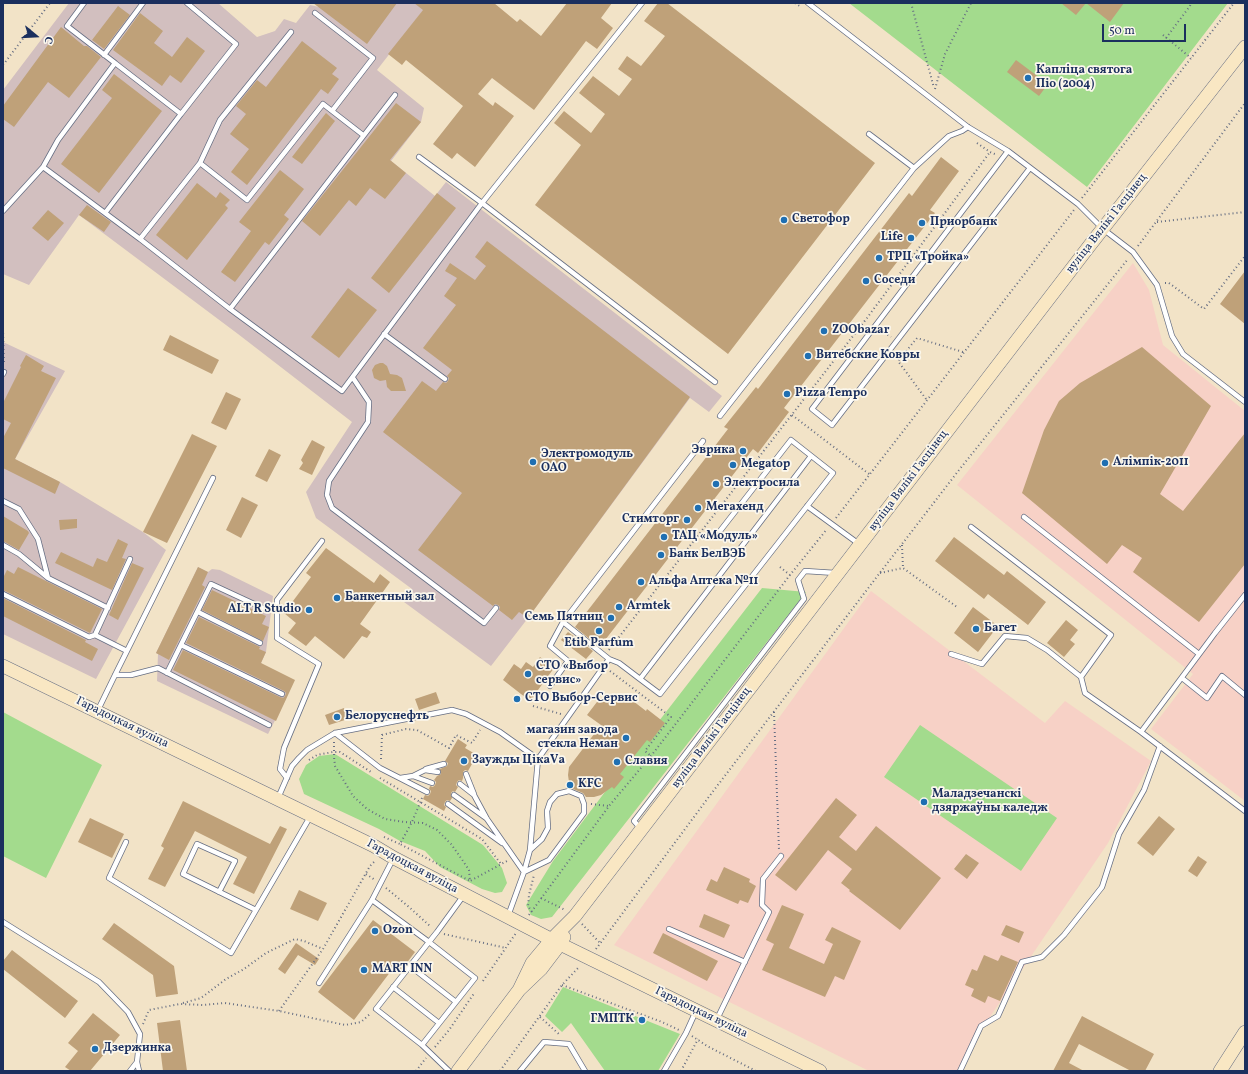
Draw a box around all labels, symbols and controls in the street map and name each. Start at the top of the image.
north arrow [16,16,56,56]
scale bar [1104,16,1188,42]
text: 50 m [1109,23,1135,39]
text: С [40,34,56,46]
place label: Капліца святога Піо (2004) [1036,64,1132,92]
marker: Капліца святога Піо (2004) [1023,73,1033,83]
street label: вуліца Вялікі Гасцінец [1064,171,1150,277]
place label: Светофор [792,213,850,227]
marker: Светофор [779,215,789,225]
place label: Приорбанк [930,216,997,230]
marker: Приорбанк [917,218,927,228]
place label: Life [881,231,903,245]
marker: Life [906,233,916,243]
place label: ТРЦ «Тройка» [887,251,969,265]
marker: ТРЦ «Тройка» [874,253,884,263]
place label: Соседи [874,274,915,288]
marker: Соседи [861,276,871,286]
place label: ZOObazar [832,324,889,338]
marker: ZOObazar [819,326,829,336]
place label: Витебские Ковры [816,349,920,363]
marker: Витебские Ковры [803,351,813,361]
place label: Pizza Tempo [795,387,867,401]
marker: Pizza Tempo [782,389,792,399]
street label: вуліца Вялікі Гасцінец [866,428,952,534]
place label: Эврика [692,444,735,458]
marker: Эврика [738,446,748,456]
place label: Электромодуль ОАО [541,448,633,476]
place label: Алімпік-2011 [1113,456,1189,470]
marker: Электромодуль ОАО [528,457,538,467]
place label: Megatop [741,458,790,472]
marker: Алімпік-2011 [1100,458,1110,468]
marker: Megatop [728,460,738,470]
place label: Электросила [724,477,800,491]
marker: Электросила [711,479,721,489]
place label: Мегахенд [706,501,764,515]
marker: Мегахенд [693,503,703,513]
place label: Стимторг [622,513,679,527]
marker: Стимторг [682,515,692,525]
place label: ТАЦ «Модуль» [672,530,758,544]
marker: ТАЦ «Модуль» [659,532,669,542]
place label: Банк БелВЭБ [669,548,746,562]
marker: Банк БелВЭБ [656,550,666,560]
place label: Альфа Аптека №11 [649,575,758,589]
marker: Альфа Аптека №11 [636,577,646,587]
place label: Банкетный зал [345,591,434,605]
marker: Банкетный зал [332,593,342,603]
place label: Armtek [627,600,671,614]
marker: Armtek [614,602,624,612]
place label: ALT R Studio [228,603,301,617]
marker: ALT R Studio [304,605,314,615]
place label: Семь Пятниц [525,611,603,625]
marker: Семь Пятниц [606,613,616,623]
place label: Багет [984,622,1017,636]
marker: Багет [971,624,981,634]
marker: Etib Parfum [594,626,604,636]
place label: Etib Parfum [564,637,634,651]
place label: СТО «Выбор сервис» [536,660,608,688]
marker: СТО «Выбор сервис» [523,669,533,679]
street label: вуліца Вялікі Гасцінец [669,685,755,791]
place label: СТО Выбор-Сервис [525,692,638,706]
street label: Гарадоцкая вуліца [73,694,171,752]
marker: СТО Выбор-Сервис [512,694,522,704]
place label: Белоруснефть [345,710,429,724]
marker: Белоруснефть [332,712,342,722]
place label: магазин завода стекла Неман [526,724,618,752]
marker: магазин завода стекла Неман [621,733,631,743]
place label: Заужды ЦікаVа [472,754,565,768]
place label: Славия [625,755,668,769]
marker: Заужды ЦікаVа [459,756,469,766]
marker: Славия [612,757,622,767]
place label: KFC [578,778,601,792]
marker: KFC [565,780,575,790]
place label: Маладзечанскі дзяржаўны каледж [932,788,1048,816]
marker: Маладзечанскі дзяржаўны каледж [919,797,929,807]
street label: Гарадоцкая вуліца [364,837,460,897]
place label: Ozon [383,924,413,938]
marker: Ozon [370,926,380,936]
place label: MART INN [372,963,432,977]
marker: MART INN [359,965,369,975]
street label: Гарадоцкая вуліца [652,984,750,1042]
place label: ГМПТК [591,1013,634,1027]
marker: ГМПТК [637,1015,647,1025]
place label: Дзержинка [103,1042,171,1056]
marker: Дзержинка [90,1044,100,1054]

